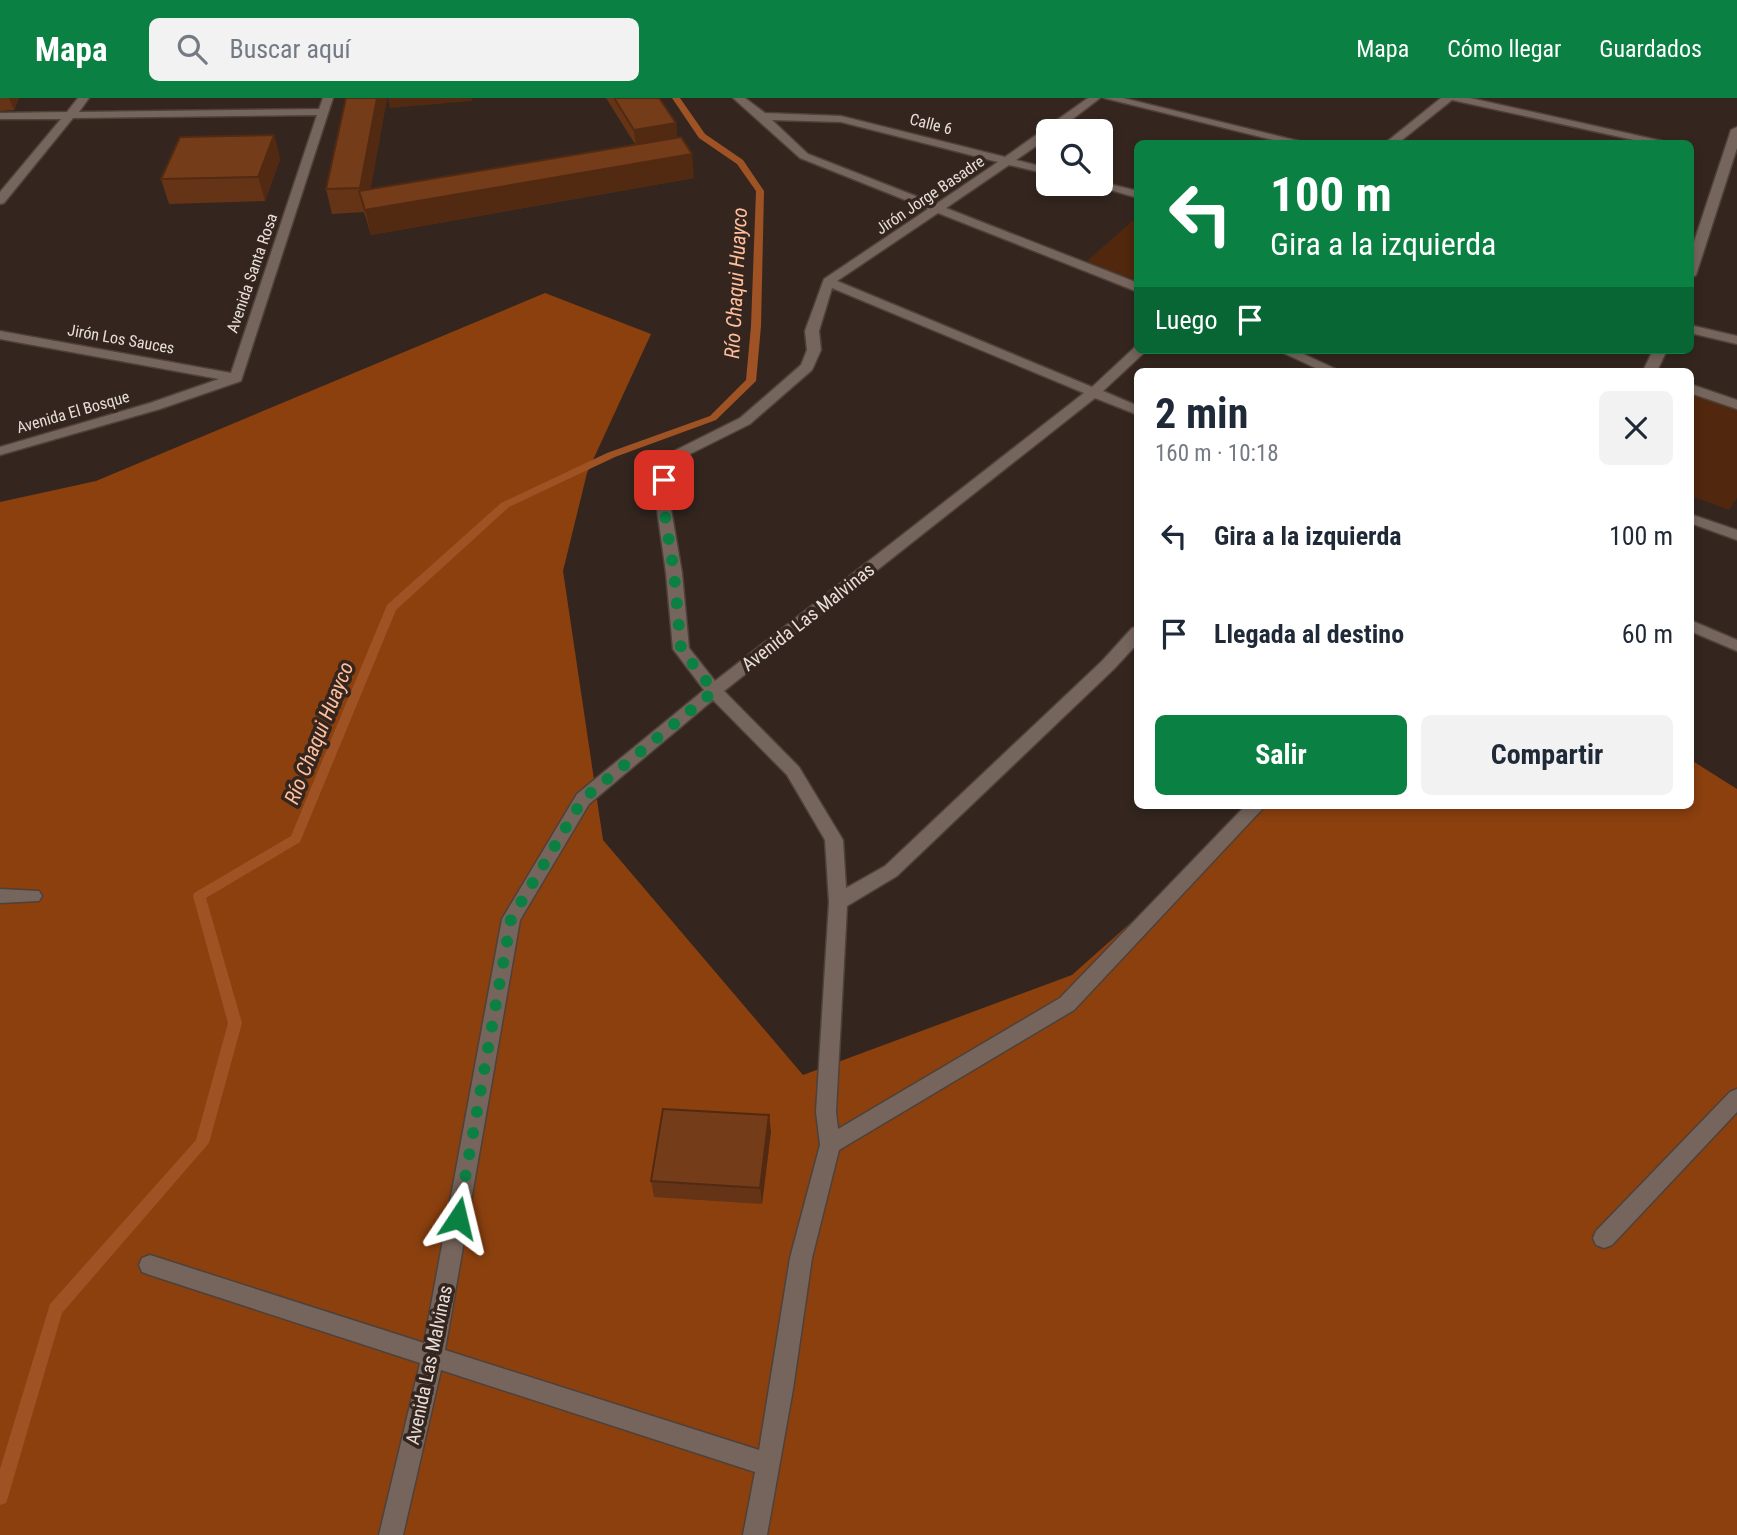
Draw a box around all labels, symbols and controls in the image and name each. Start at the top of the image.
search box [149,18,639,81]
text: Mapa [35,30,107,69]
icon: search [173,30,211,68]
text: Buscar aquí [229,34,351,64]
text: Mapa [1356,35,1409,63]
text: Cómo llegar [1447,35,1561,63]
text: Guardados [1599,35,1702,63]
street label: Calle 6 [908,110,954,138]
map controls [1036,119,1113,196]
button: search [1036,119,1113,196]
street label: Jirón Jorge Basadre [872,152,988,238]
text: 100 m [1270,166,1392,223]
icon: left [1155,168,1246,259]
water label: Río Chaqui Huayco [720,207,752,359]
street label: Avenida Santa Rosa [223,211,281,335]
text: Gira a la izquierda [1270,225,1496,263]
icon: arrive [1231,301,1269,339]
text: Luego [1155,305,1217,335]
street label: Jirón Los Sauces [66,320,176,358]
street label: Avenida El Bosque [14,387,132,437]
text: 2 min [1155,389,1248,438]
button: close [1599,391,1673,465]
text: 160 m · 10:18 [1155,440,1279,467]
pin [634,450,694,510]
icon: arrive [645,461,683,499]
icon: left [1155,517,1193,555]
text: Gira a la izquierda [1214,521,1402,551]
text: 100 m [1609,521,1673,551]
street label: Avenida Las Malvinas [737,558,879,676]
icon: arrive [1155,615,1193,653]
text: Llegada al destino [1214,619,1404,649]
text: 60 m [1622,619,1673,649]
water label: Río Chaqui Huayco [280,658,358,808]
button: Salir [1155,715,1407,795]
button: Compartir [1421,715,1673,795]
position arrow [421,1181,495,1255]
street label: Avenida Las Malvinas [401,1283,457,1447]

